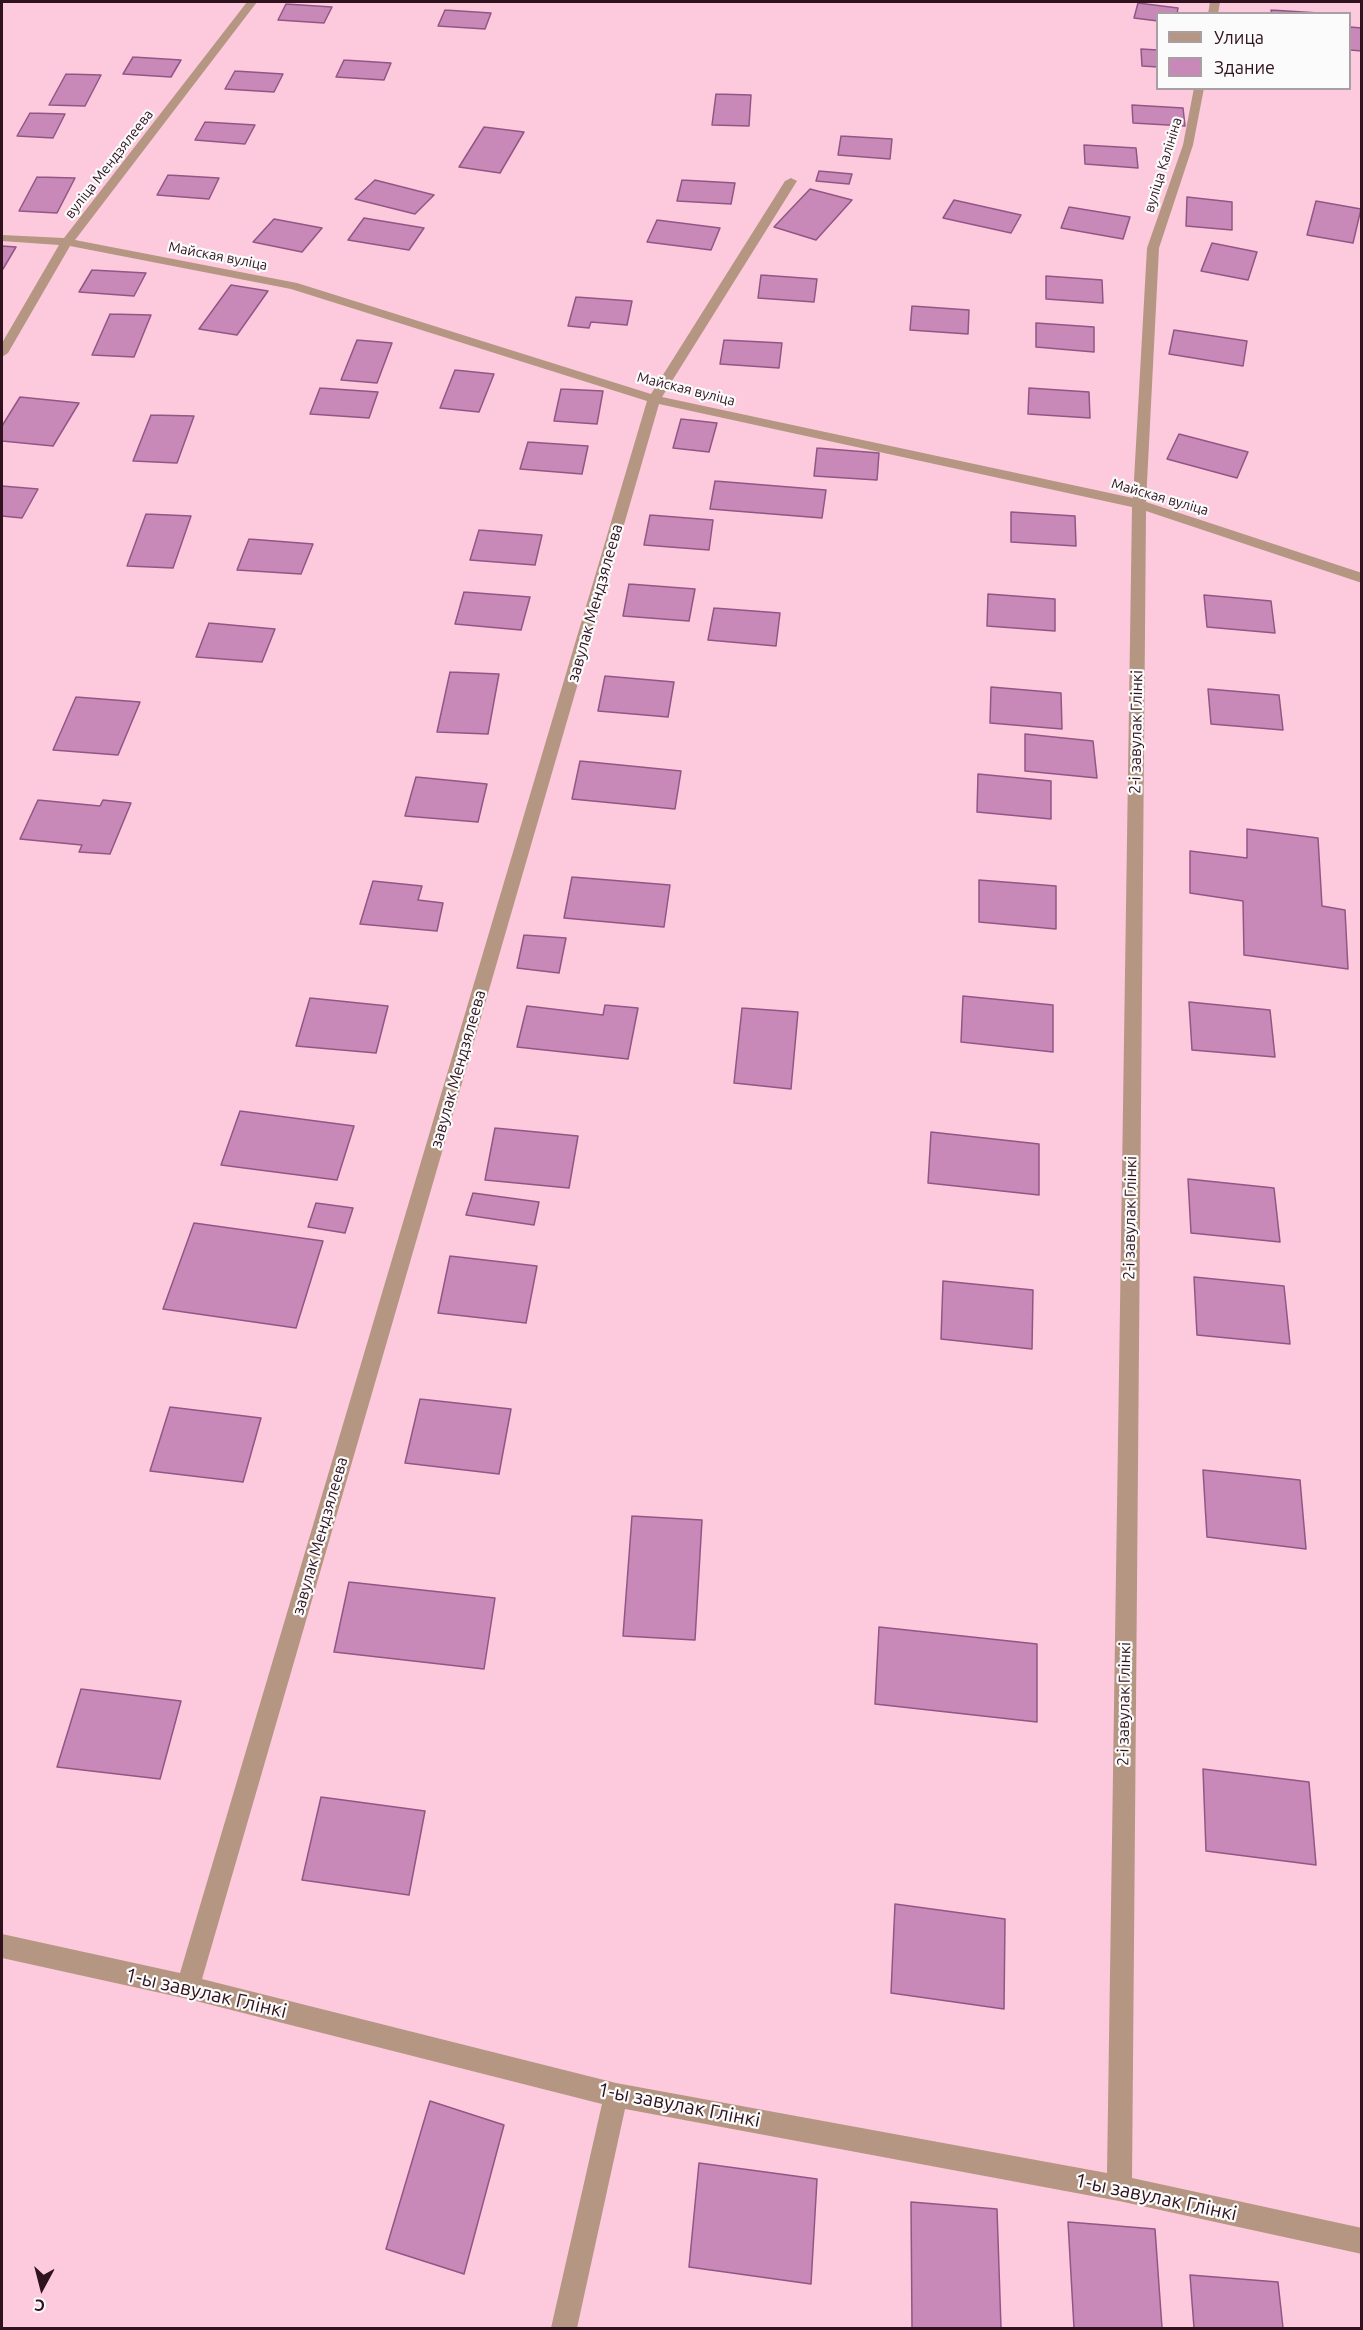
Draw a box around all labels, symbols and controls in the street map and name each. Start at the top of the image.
legend [1156,12,1351,90]
text: Улица [1214,27,1264,47]
text: Здание [1214,57,1275,77]
street label: вуліца Мендзялеева [61,106,157,222]
street label: вуліца Калініна [1141,115,1185,215]
street label: Майская вуліца [167,238,269,274]
street label: Майская вуліца [635,369,737,409]
street label: Майская вуліца [1109,475,1211,519]
street label: завулак Мендзялеева [563,522,627,684]
street label: 2-і завулак Глінкі [1125,670,1147,794]
street label: завулак Мендзялеева [426,988,490,1150]
street label: 2-і завулак Глінкі [1119,1156,1141,1280]
street label: завулак Мендзялеева [288,1455,352,1617]
street label: 2-і завулак Глінкі [1113,1642,1135,1766]
street label: 1-ы завулак Глінкі [123,1963,289,2023]
street label: 1-ы завулак Глінкі [596,2077,762,2133]
street label: 1-ы завулак Глінкі [1073,2168,1239,2226]
north arrow [12,2258,72,2318]
text: С [34,2296,46,2315]

